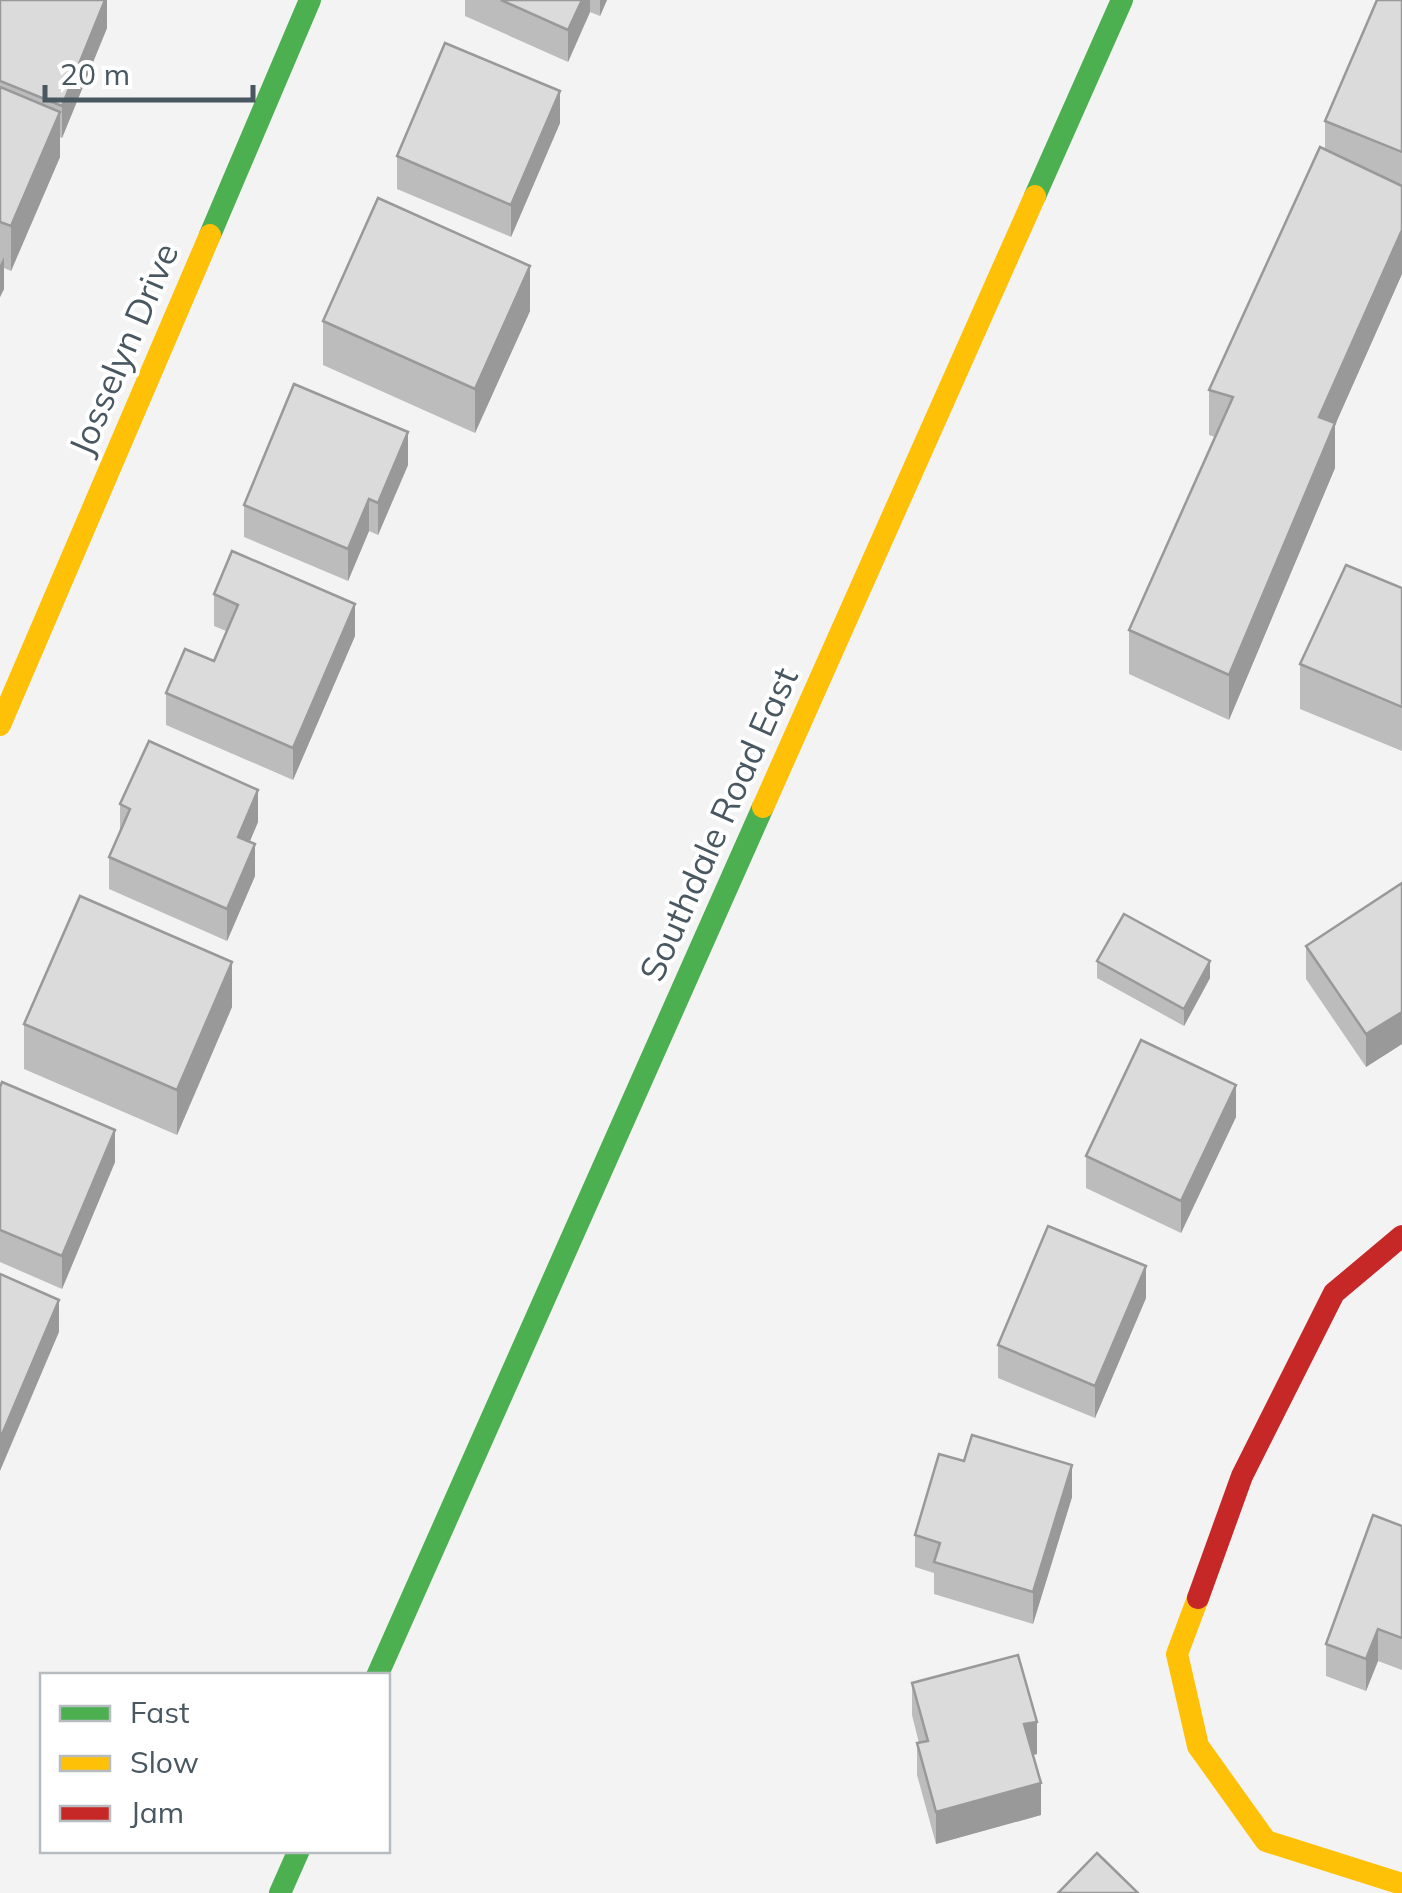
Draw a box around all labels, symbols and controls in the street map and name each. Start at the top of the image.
scale bar [45,40,252,102]
text: 20 m [60,55,130,93]
street label: Josselyn Drive [59,236,187,462]
street label: Southdale Road East [629,660,807,988]
legend [40,1673,390,1853]
text: Fast [130,1693,190,1731]
text: Slow [130,1743,199,1781]
text: Jam [130,1793,184,1831]

